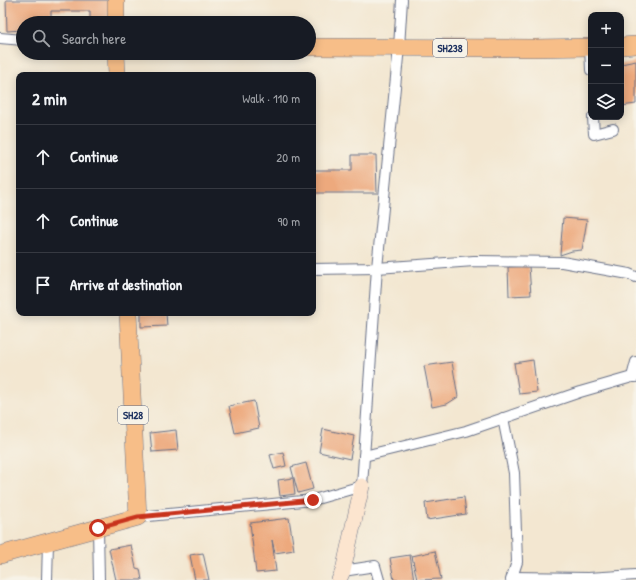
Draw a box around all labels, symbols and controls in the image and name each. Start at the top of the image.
map controls [588,12,624,120]
button: + [588,12,624,48]
search box [16,16,316,60]
icon: search [30,27,52,49]
text: Search here [62,28,126,49]
road number: SH238 [433,39,467,57]
button: − [588,48,624,84]
button: layers [588,84,624,120]
text: 2 min [32,87,67,110]
text: Walk · 110 m [242,89,300,107]
icon: ahead [32,146,54,168]
text: Continue [70,146,118,167]
text: 20 m [276,148,300,166]
icon: ahead [32,210,54,232]
text: Continue [70,210,118,231]
text: 90 m [278,212,300,230]
icon: arrive [32,274,54,296]
text: Arrive at destination [70,274,182,295]
road number: SH28 [118,406,148,424]
route end [304,491,322,509]
route start [89,519,107,537]

